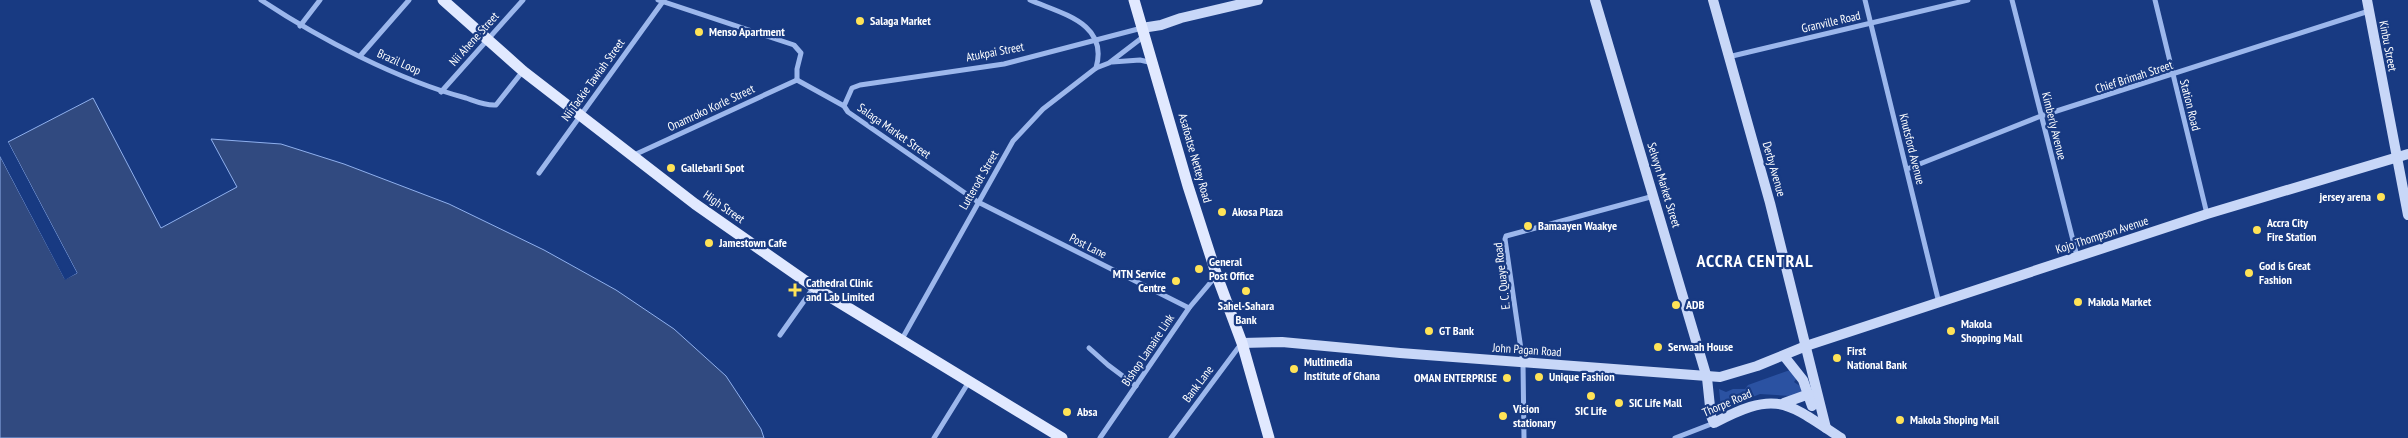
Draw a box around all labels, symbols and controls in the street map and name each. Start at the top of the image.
street label: Granville Road [1800,7,1862,36]
street label: Nii Ahene Street [446,8,502,69]
place label: Salaga Market [870,13,931,28]
marker: Salaga Market [854,15,866,27]
street label: Kinbu Street [2376,19,2401,73]
place label: Menso Apartment [709,24,785,39]
marker: Menso Apartment [693,26,705,38]
street label: Nii Tackie Tawiah Street [558,35,628,124]
street label: Atukpai Street [965,38,1026,64]
street label: Brazil Loop [375,45,423,78]
street label: Chief Brimah Street [2093,57,2175,96]
street label: Station Road [2177,78,2204,132]
street label: Onamroko Korle Street [665,81,757,134]
street label: Kimberly Avenue [2039,90,2070,161]
street label: Salaga Market Street [855,100,934,162]
street label: Asafoatse Nettey Road [1176,111,1215,204]
street label: Knutsford Avenue [1896,112,1929,186]
street label: Selwyn Market Street [1644,140,1685,230]
street label: Derby Avenue [1760,140,1789,198]
street label: Lutterodt Street [956,147,1002,212]
place label: Gallebarli Spot [681,160,745,175]
marker: Gallebarli Spot [665,162,677,174]
street label: High Street [701,187,748,227]
place label: jersey arena [2319,189,2371,204]
marker: jersey arena [2375,191,2387,203]
place label: Akosa Plaza [1231,204,1283,219]
marker: Akosa Plaza [1216,206,1228,218]
street label: Kojo Thompson Avenue [2054,212,2150,257]
place label: Accra City Fire Station [2266,215,2316,244]
place label: Bamaayen Waakye [1538,218,1617,233]
marker: Bamaayen Waakye [1522,220,1534,232]
marker: Accra City Fire Station [2251,224,2263,236]
street label: Post Lane [1067,230,1109,261]
place label: Jamestown Cafe [718,235,787,250]
marker: Jamestown Cafe [703,237,715,249]
street label: E. C. Quaye Road [1490,242,1513,310]
district label: ACCRA CENTRAL [1695,249,1814,272]
place label: General Post Office [1209,254,1254,283]
place label: God is Great Fashion [2259,258,2311,287]
marker: General Post Office [1193,263,1205,275]
place label: MTN Service Centre [1113,266,1166,295]
marker: God is Great Fashion [2243,267,2255,279]
place label: Cathedral Clinic and Lab Limited [806,275,874,304]
marker: MTN Service Centre [1170,275,1182,287]
marker: Cathedral Clinic and Lab Limited [788,283,802,297]
marker: Sahel-Sahara Bank [1240,285,1252,297]
place label: Makola Market [2088,294,2152,309]
marker: Makola Market [2072,296,2084,308]
place label: ADB [1685,297,1704,312]
place label: Sahel-Sahara Bank [1218,298,1274,327]
marker: ADB [1670,299,1682,311]
street label: Bishop Lamaire Link [1118,311,1177,389]
place label: Makola Shopping Mall [1961,316,2022,345]
place label: GT Bank [1439,323,1474,338]
marker: GT Bank [1423,325,1435,337]
marker: Makola Shopping Mall [1945,325,1957,337]
place label: Serwaah House [1668,339,1733,354]
street label: John Pagan Road [1491,340,1562,359]
marker: Serwaah House [1652,341,1664,353]
place label: First National Bank [1847,343,1907,372]
marker: First National Bank [1831,352,1843,364]
place label: Multimedia Institute of Ghana [1304,354,1380,383]
street label: Bank Lane [1179,362,1216,405]
marker: Multimedia Institute of Ghana [1288,363,1300,375]
place label: Unique Fashion [1549,369,1615,384]
place label: OMAN ENTERPRISE [1414,370,1497,385]
marker: Unique Fashion [1533,371,1545,383]
marker: OMAN ENTERPRISE [1501,372,1513,384]
street label: Thorpe Road [1700,385,1754,420]
marker: SIC Life [1585,390,1597,402]
place label: SIC Life Mall [1629,395,1682,410]
marker: SIC Life Mall [1613,397,1625,409]
place label: Vision stationary [1512,401,1556,430]
place label: SIC Life [1575,403,1607,418]
place label: Absa [1076,404,1098,419]
marker: Absa [1061,406,1073,418]
marker: Vision stationary [1497,410,1509,422]
place label: Makola Shoping Mail [1910,412,1999,427]
marker: Makola Shoping Mail [1894,414,1906,426]

